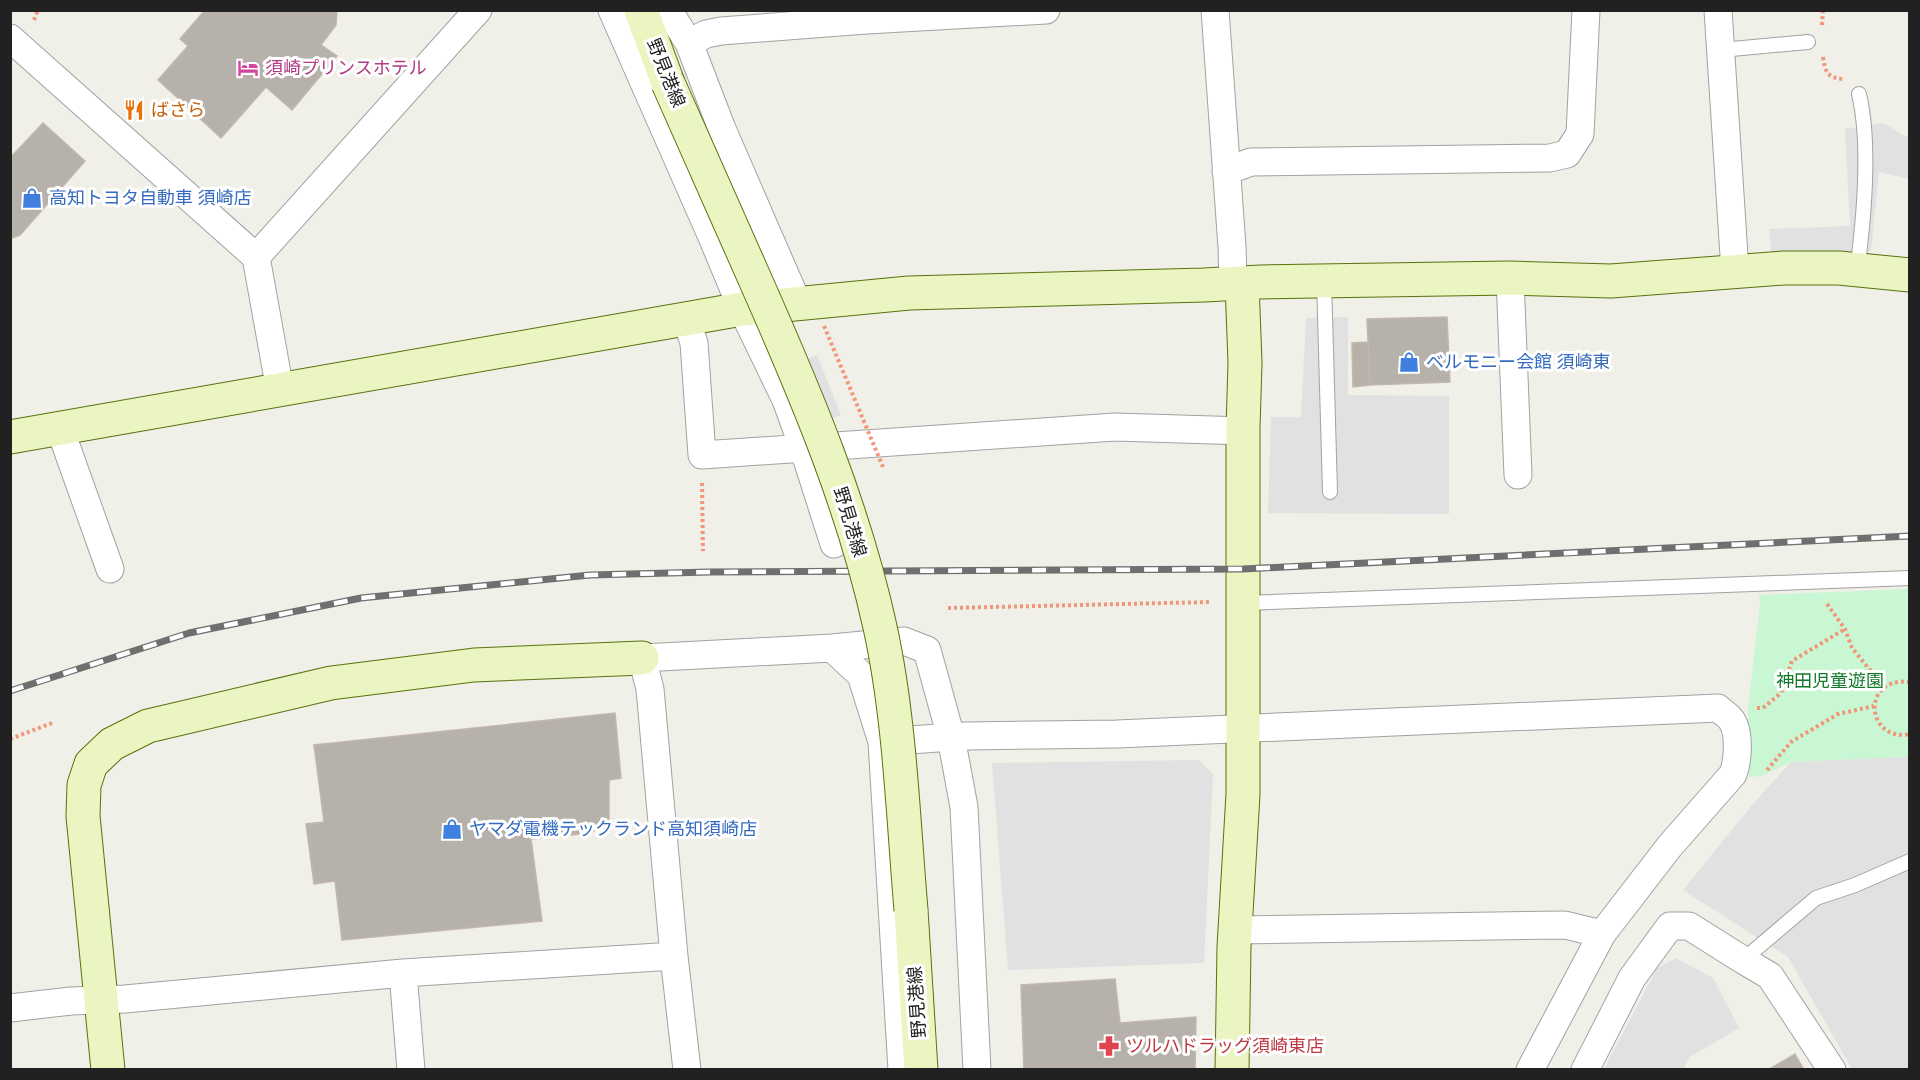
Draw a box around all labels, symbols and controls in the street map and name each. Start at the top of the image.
street label: 野見港線 [642,36,690,110]
hotel icon: 須崎プリンスホテル [236,56,260,80]
place label: 須崎プリンスホテル [265,57,427,79]
restaurant icon: ばさら [122,98,146,122]
place label: ばさら [151,99,205,121]
shop icon: 高知トヨタ自動車 須崎店 [20,186,44,210]
place label: 高知トヨタ自動車 須崎店 [49,187,251,209]
shop icon: ベルモニー会館 須崎東 [1397,350,1421,374]
place label: ベルモニー会館 須崎東 [1426,351,1610,373]
street label: 野見港線 [829,484,871,560]
park label: 神田児童遊園 [1776,670,1884,692]
shop icon: ヤマダ電機テックランド高知須崎店 [440,817,464,841]
place label: ヤマダ電機テックランド高知須崎店 [469,818,757,840]
street label: 野見港線 [904,965,930,1039]
pharmacy icon: ツルハドラッグ須崎東店 [1097,1034,1121,1058]
place label: ツルハドラッグ須崎東店 [1126,1035,1324,1057]

